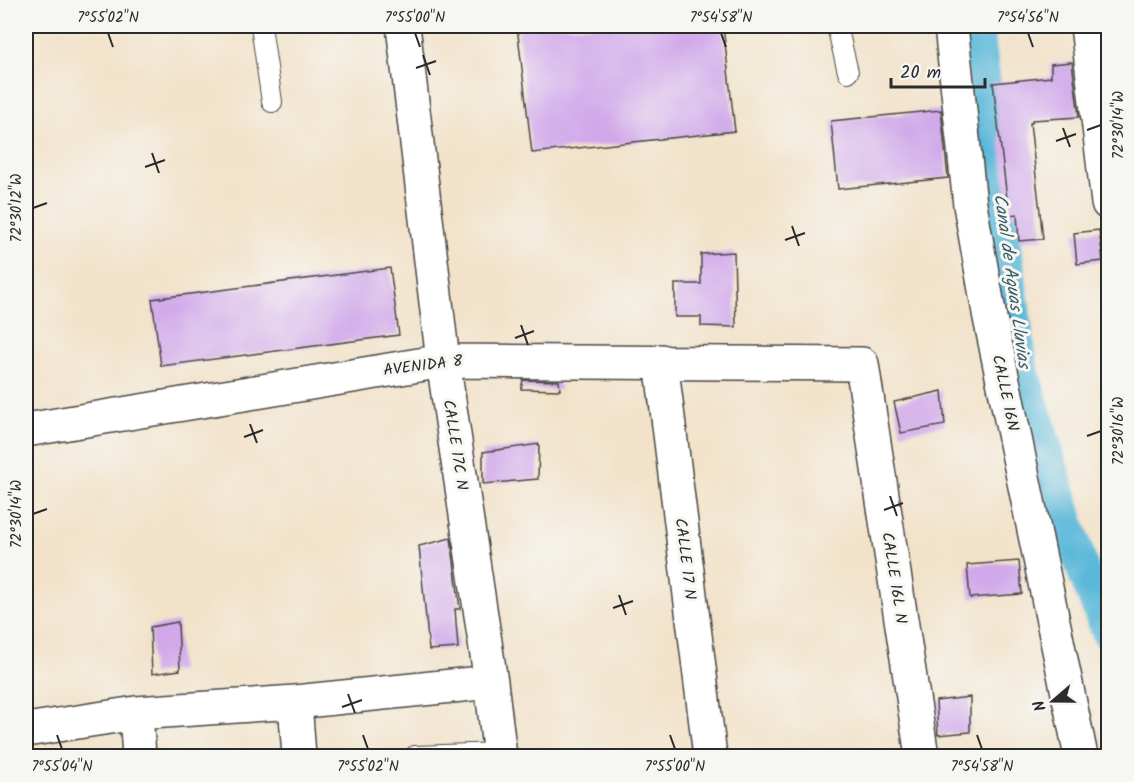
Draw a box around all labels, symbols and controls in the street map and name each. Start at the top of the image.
text: 7°55'02"N [77,6,139,30]
text: 7°55'00"N [385,6,445,30]
text: 7°54'58"N [690,6,752,30]
text: 7°54'56"N [997,6,1059,30]
scale bar [891,51,986,89]
text: 20 m [900,59,941,88]
text: 72°30'14"W [1107,90,1131,159]
text: 72°30'12"W [5,173,29,243]
water label: Canal de Aguas Lluvias [984,192,1038,372]
street label: AVENIDA 8 [382,349,464,383]
street label: CALLE 16N [985,353,1025,434]
text: 72°30'16"W [1107,396,1131,465]
street label: CALLE 17C N [435,398,475,492]
text: 72°30'14"W [5,479,29,548]
street label: CALLE 17 N [668,517,702,601]
street label: CALLE 16L N [874,530,914,626]
north arrow [1023,671,1083,731]
text: N [1027,697,1054,715]
text: 7°55'04"N [31,755,93,779]
text: 7°55'02"N [337,755,399,779]
text: 7°55'00"N [645,755,705,779]
text: 7°54'58"N [951,755,1013,779]

